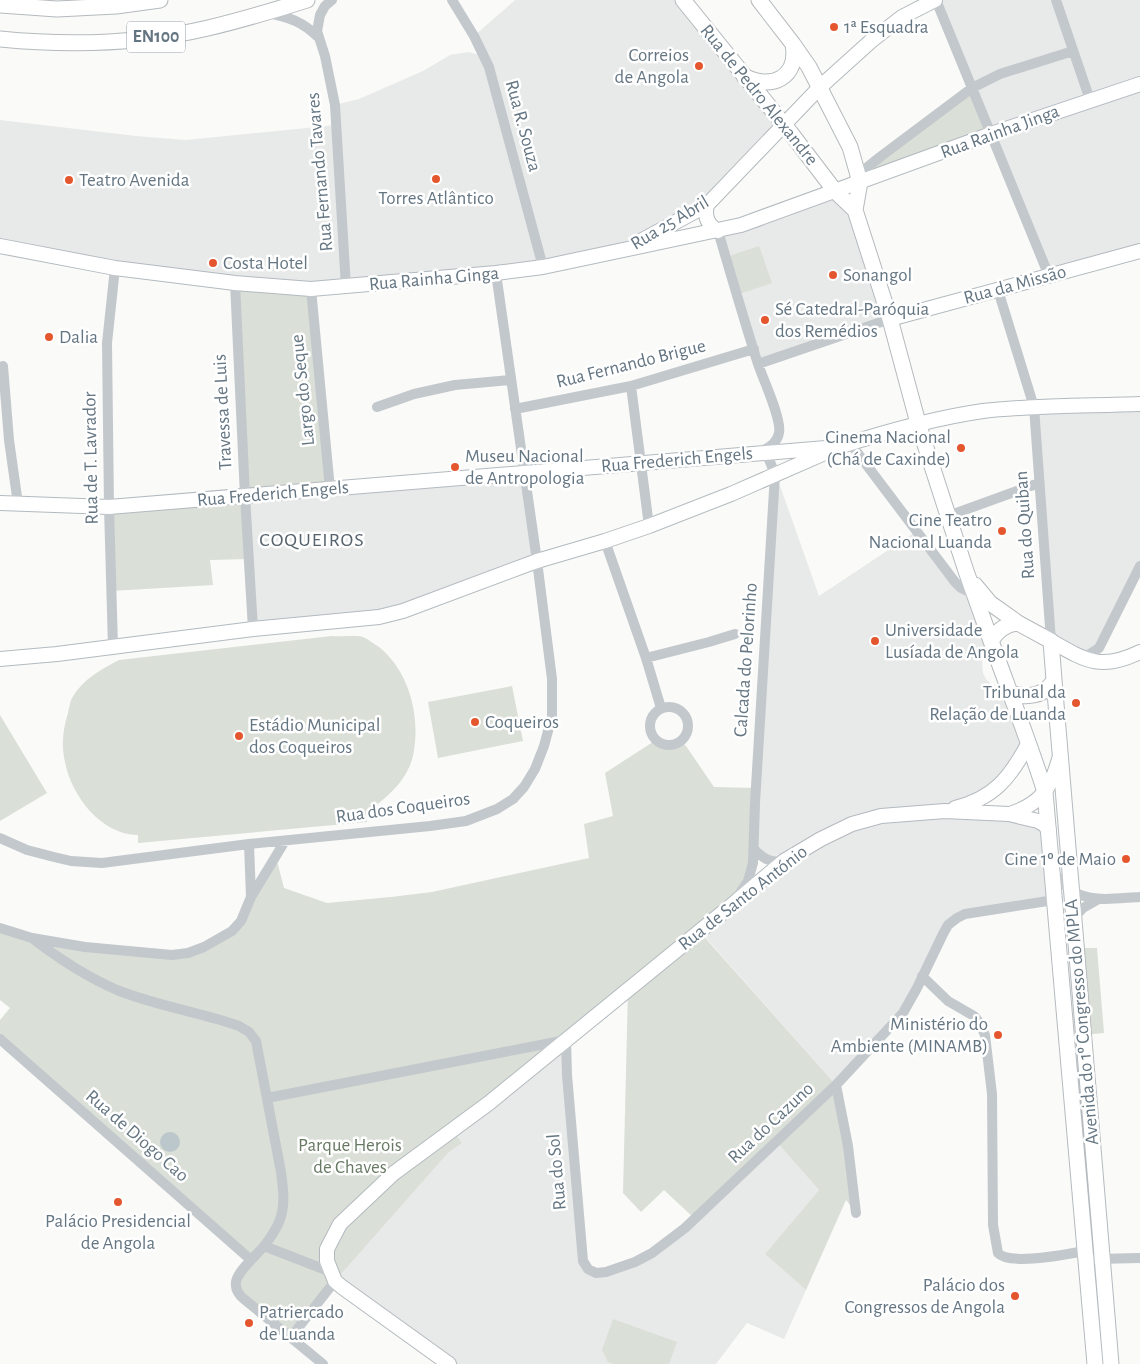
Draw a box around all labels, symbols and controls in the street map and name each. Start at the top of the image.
place label: 1ª Esquadra [844,18,929,37]
street label: Rua de Pedro Alexandre [696,21,822,169]
marker: 1ª Esquadra [828,21,840,33]
road number: EN100 [127,22,185,52]
place label: Correios de Angola [615,46,689,87]
marker: Correios de Angola [693,60,705,72]
street label: Rua R. Souza [502,78,544,174]
street label: Rua Fernando Tavares [304,92,336,252]
street label: Rua Rainha Jinga [938,102,1062,162]
place label: Teatro Avenida [79,171,190,190]
marker: Torres Atlântico [430,173,442,185]
marker: Teatro Avenida [63,174,75,186]
place label: Torres Atlântico [378,189,494,208]
street label: Rua 25 Abril [628,192,712,254]
place label: Costa Hotel [223,254,308,273]
marker: Costa Hotel [207,257,219,269]
street label: Rua da Missão [962,262,1068,308]
street label: Rua Rainha Ginga [368,264,500,294]
place label: Sonangol [843,266,912,285]
marker: Sonangol [827,269,839,281]
place label: Sé Catedral-Paróquia dos Remédios [775,300,930,341]
marker: Sé Catedral-Paróquia dos Remédios [759,314,771,326]
place label: Dalia [59,328,98,347]
marker: Dalia [43,331,55,343]
street label: Largo do Seque [288,333,318,447]
street label: Rua Fernando Brigue [554,336,708,392]
street label: Travessa de Luis [210,354,236,470]
street label: Rua de T. Lavrador [80,391,102,525]
place label: Cinema Nacional (Chá de Caxinde) [825,428,951,469]
marker: Cinema Nacional (Chá de Caxinde) [955,442,967,454]
street label: Rua Frederich Engels [600,444,754,476]
place label: Museu Nacional de Antropologia [465,447,585,488]
marker: Museu Nacional de Antropologia [449,461,461,473]
street label: Rua do Quiban [1012,470,1038,580]
street label: Rua Frederich Engels [196,478,350,510]
place label: Cine Teatro Nacional Luanda [869,511,992,552]
marker: Cine Teatro Nacional Luanda [996,525,1008,537]
district label: COQUEIROS [259,530,365,550]
street label: Calcada do Pelorinho [731,582,761,738]
place label: Universidade Lusíada de Angola [885,621,1019,662]
marker: Universidade Lusíada de Angola [869,635,881,647]
place label: Tribunal da Relação de Luanda [929,683,1066,724]
marker: Tribunal da Relação de Luanda [1070,697,1082,709]
place label: Coqueiros [485,713,559,732]
place label: Estádio Municipal dos Coqueiros [249,716,380,757]
marker: Coqueiros [469,716,481,728]
marker: Estádio Municipal dos Coqueiros [233,730,245,742]
street label: Rua dos Coqueiros [335,789,471,827]
street label: Rua de Santo António [675,842,811,954]
place label: Cine 1º de Maio [1004,850,1116,869]
marker: Cine 1º de Maio [1120,853,1132,865]
street label: Avenida do 1º Congresso do MPLA [1062,898,1102,1146]
place label: Ministério do Ambiente (MINAMB) [831,1015,988,1056]
marker: Ministério do Ambiente (MINAMB) [992,1029,1004,1041]
street label: Rua do Cazuno [725,1079,817,1167]
street label: Rua de Diogo Cao [82,1086,192,1186]
street label: Rua do Sol [544,1133,570,1211]
park label: Parque Herois de Chaves [298,1136,402,1177]
marker: Palácio Presidencial de Angola [112,1196,124,1208]
place label: Palácio Presidencial de Angola [45,1212,191,1253]
place label: Palácio dos Congressos de Angola [844,1276,1005,1317]
marker: Palácio dos Congressos de Angola [1009,1290,1021,1302]
place label: Patriercado de Luanda [259,1303,344,1344]
marker: Patriercado de Luanda [243,1317,255,1329]

